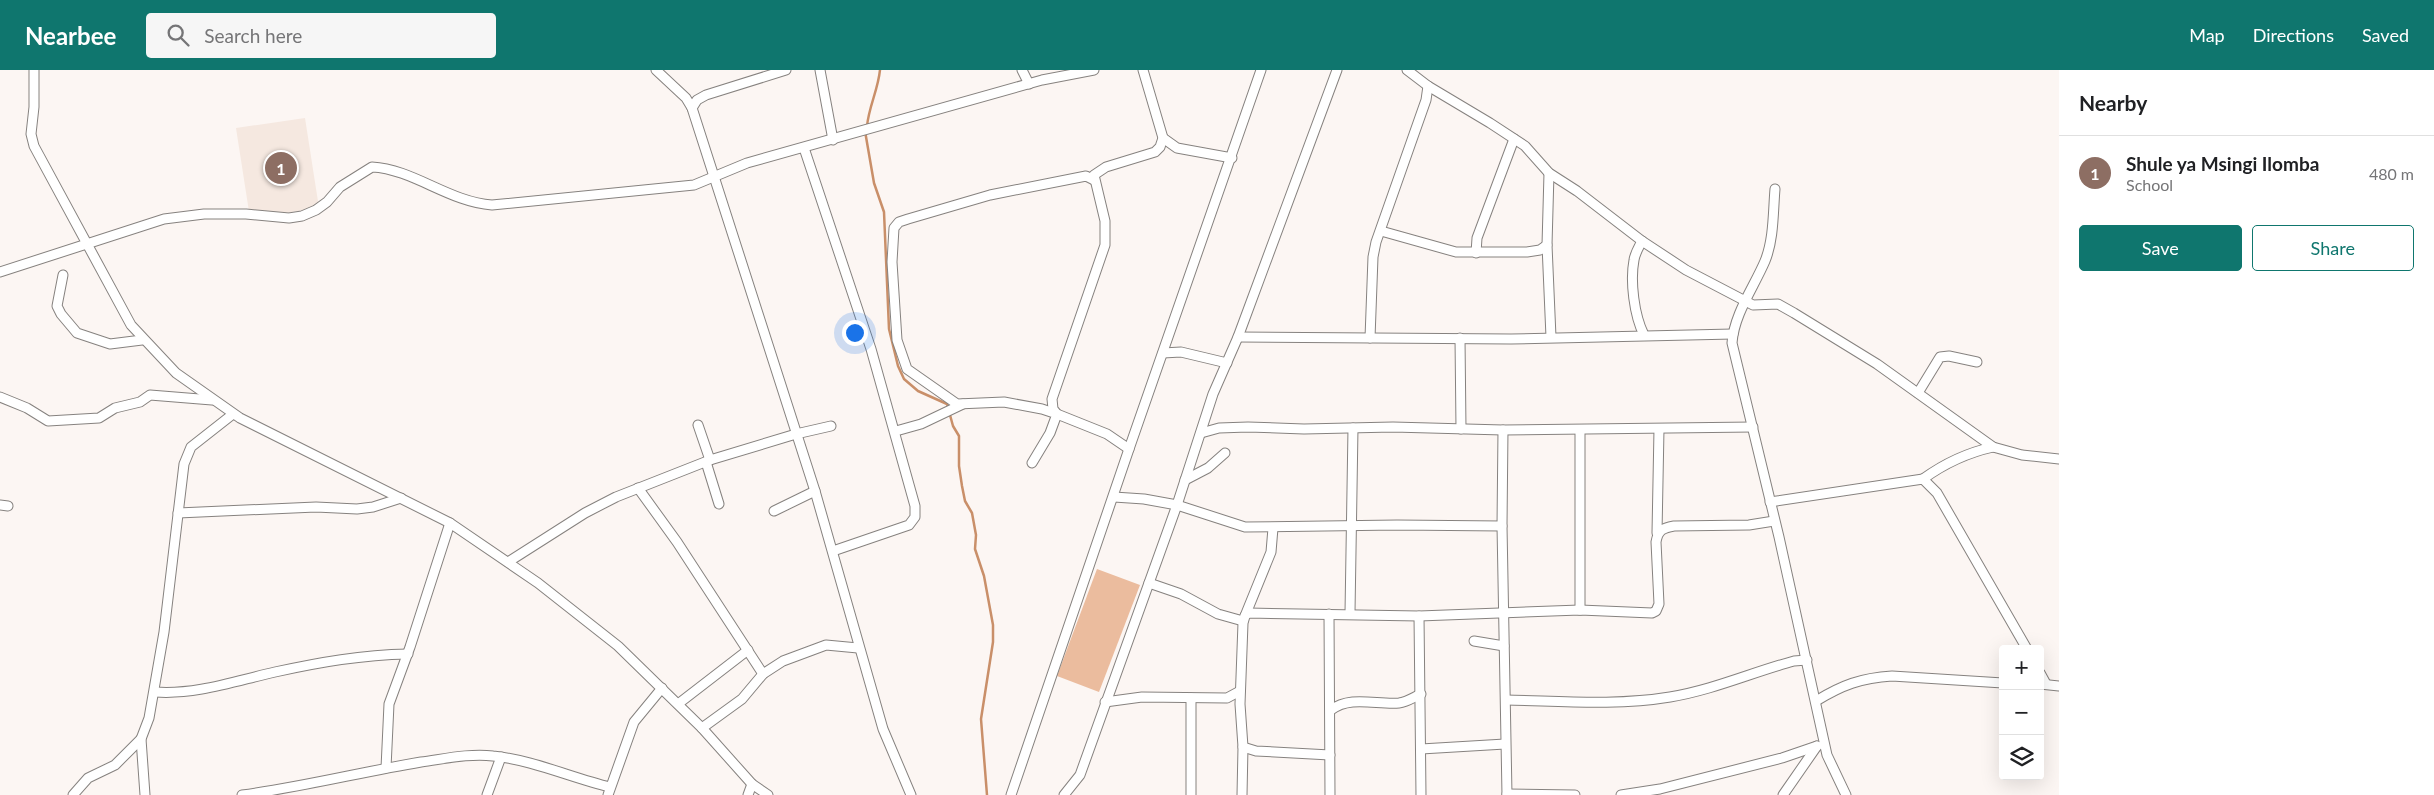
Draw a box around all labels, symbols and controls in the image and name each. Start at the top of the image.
search box [146,13,496,58]
text: Nearbee [25,21,116,50]
icon: search [164,21,192,49]
text: Search here [204,24,302,47]
text: Map [2189,24,2225,46]
text: Directions [2253,24,2334,46]
text: Saved [2362,24,2409,46]
text: Nearby [2079,90,2147,115]
pin: 1 [265,149,297,187]
text: Shule ya Msingi Ilomba [2126,152,2319,175]
text: 1 [2090,164,2100,183]
text: 480 m [2369,164,2414,183]
text: School [2126,175,2173,194]
button: Save [2079,225,2242,271]
button: Share [2252,225,2414,271]
your location [842,320,868,346]
map controls [1999,645,2044,780]
button: + [1999,645,2044,690]
button: − [1999,690,2044,735]
button: layers [1999,735,2044,780]

